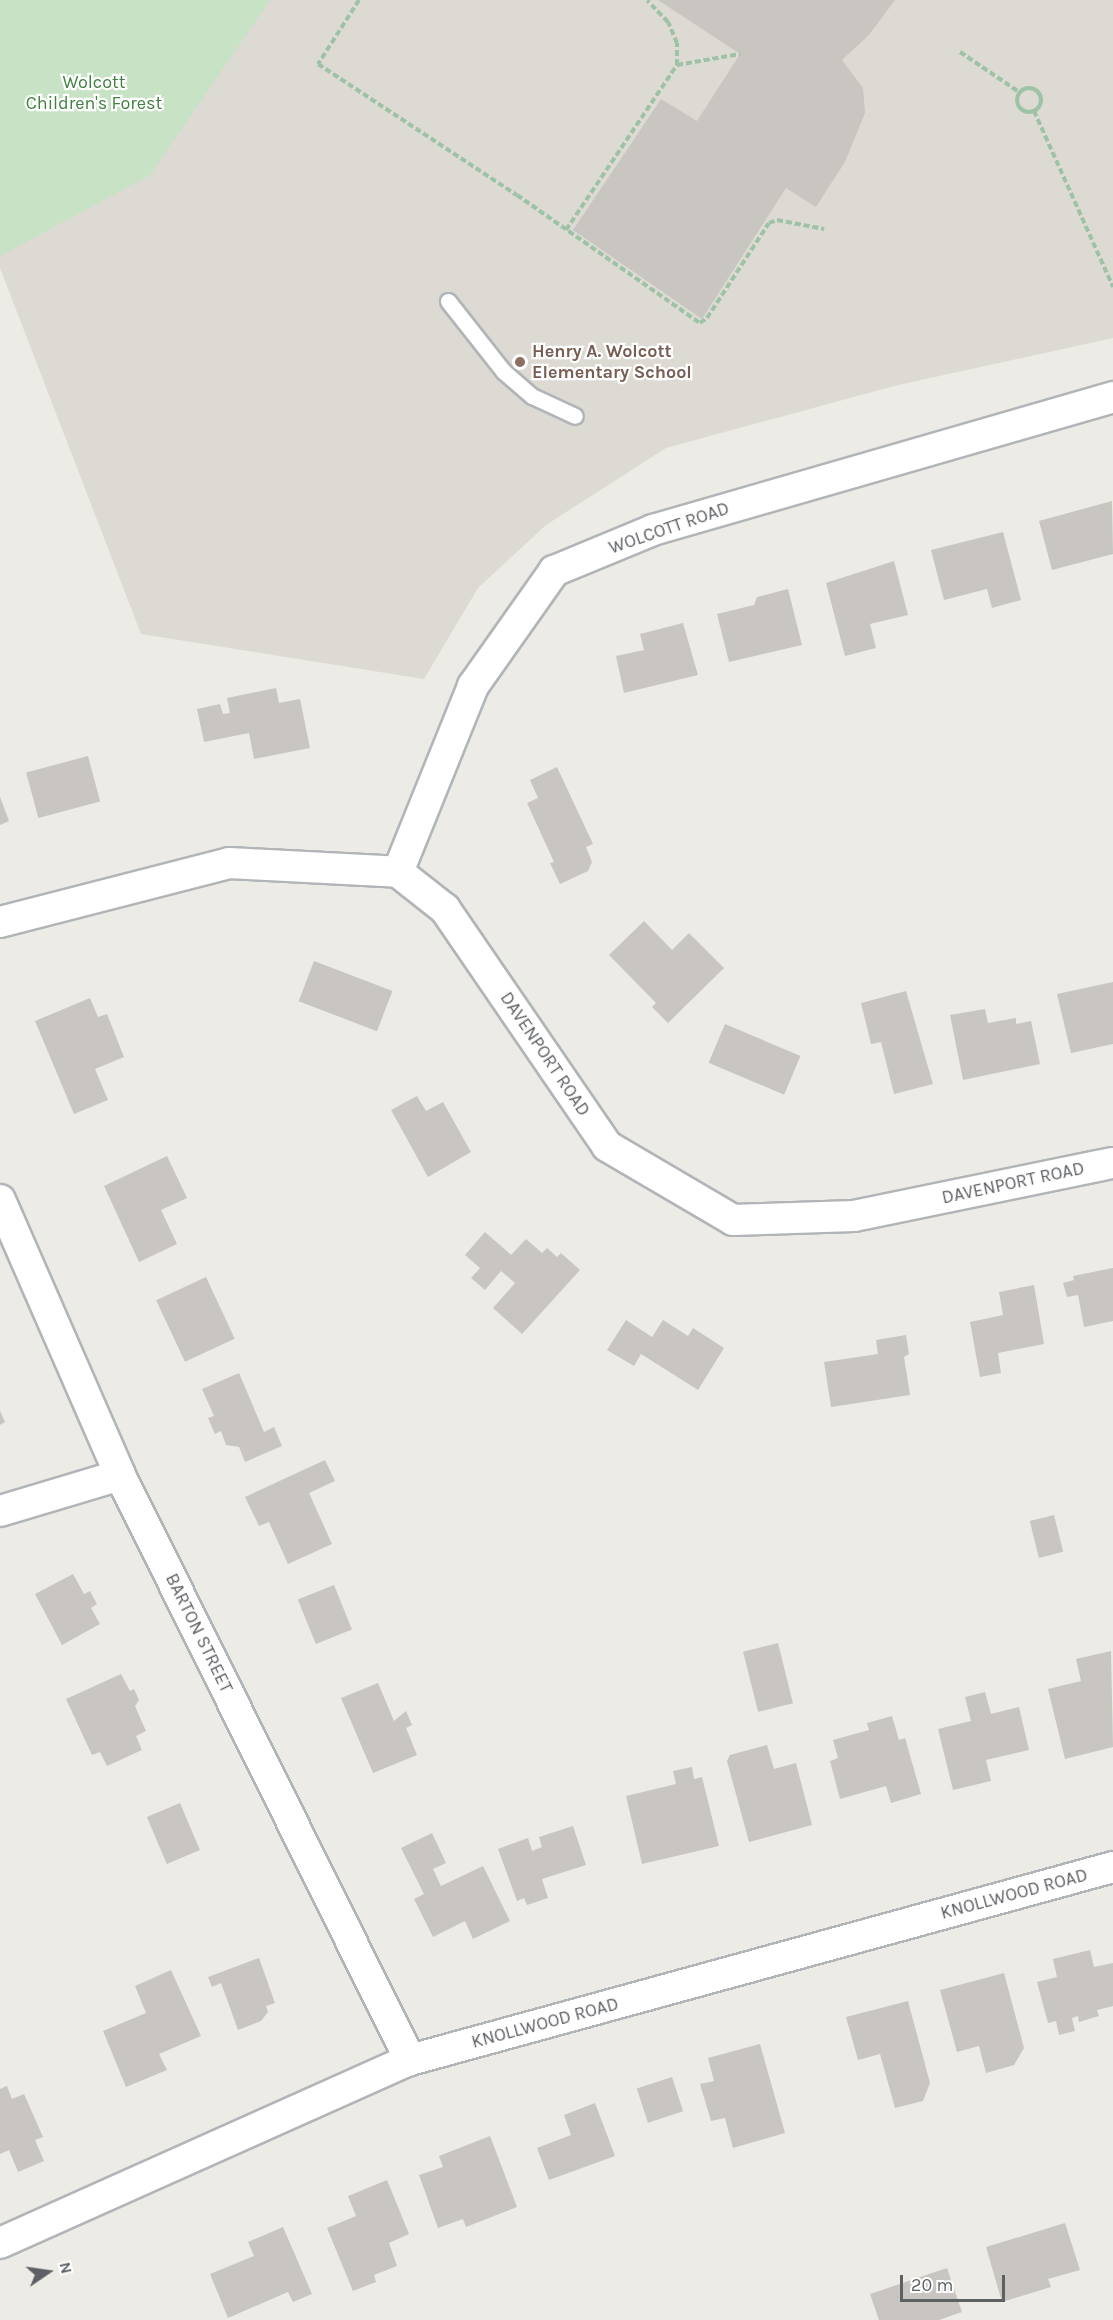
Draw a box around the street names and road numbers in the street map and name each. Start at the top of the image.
street label: WOLCOTT ROAD [606,497,732,559]
street label: DAVENPORT ROAD [495,988,595,1120]
street label: DAVENPORT ROAD [940,1157,1086,1209]
street label: BARTON STREET [161,1570,237,1696]
street label: KNOLLWOOD ROAD [938,1864,1090,1924]
street label: KNOLLWOOD ROAD [469,1993,621,2053]

